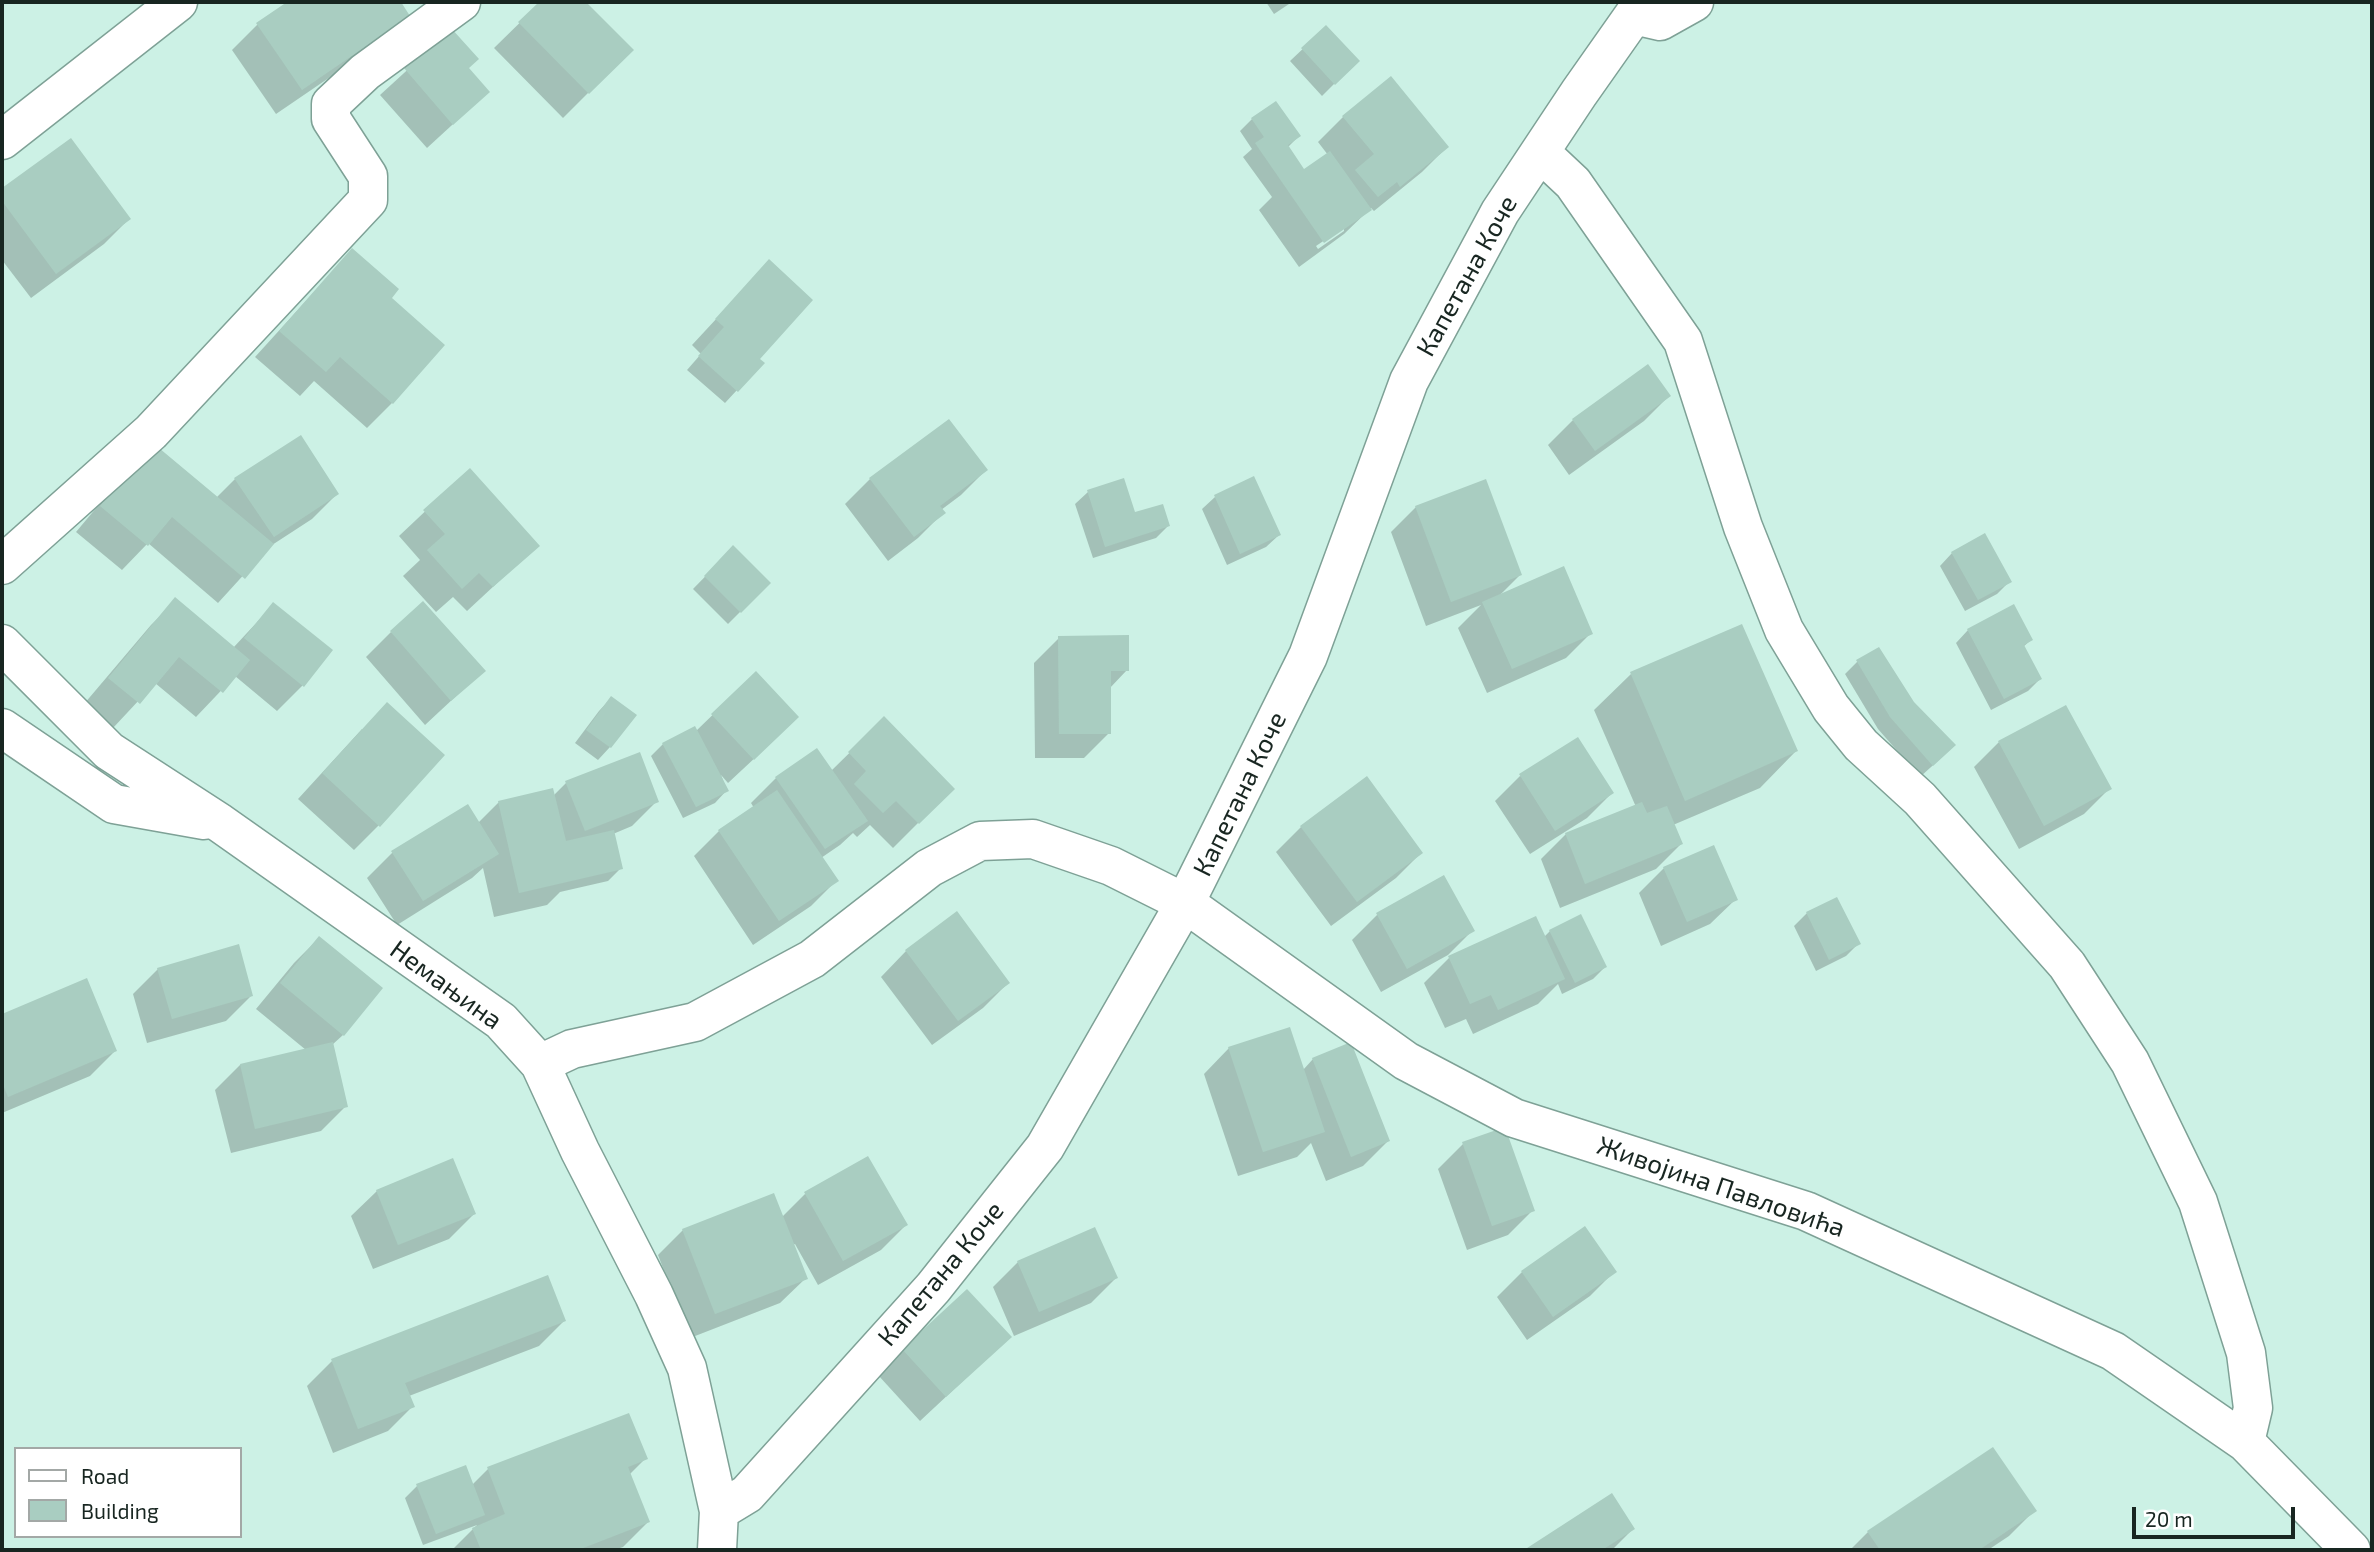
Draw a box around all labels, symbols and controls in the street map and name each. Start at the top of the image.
street label: Капетана Коче [1410,190,1524,362]
street label: Капетана Коче [1187,707,1293,881]
street label: Немањина [384,934,508,1036]
street label: Живојина Павловића [1593,1130,1849,1244]
street label: Капетана Коче [872,1195,1010,1353]
legend [14,1447,242,1538]
text: Road [81,1463,129,1488]
scale bar [2136,1492,2299,1536]
text: Building [81,1498,159,1523]
text: 20 m [2145,1506,2193,1531]

